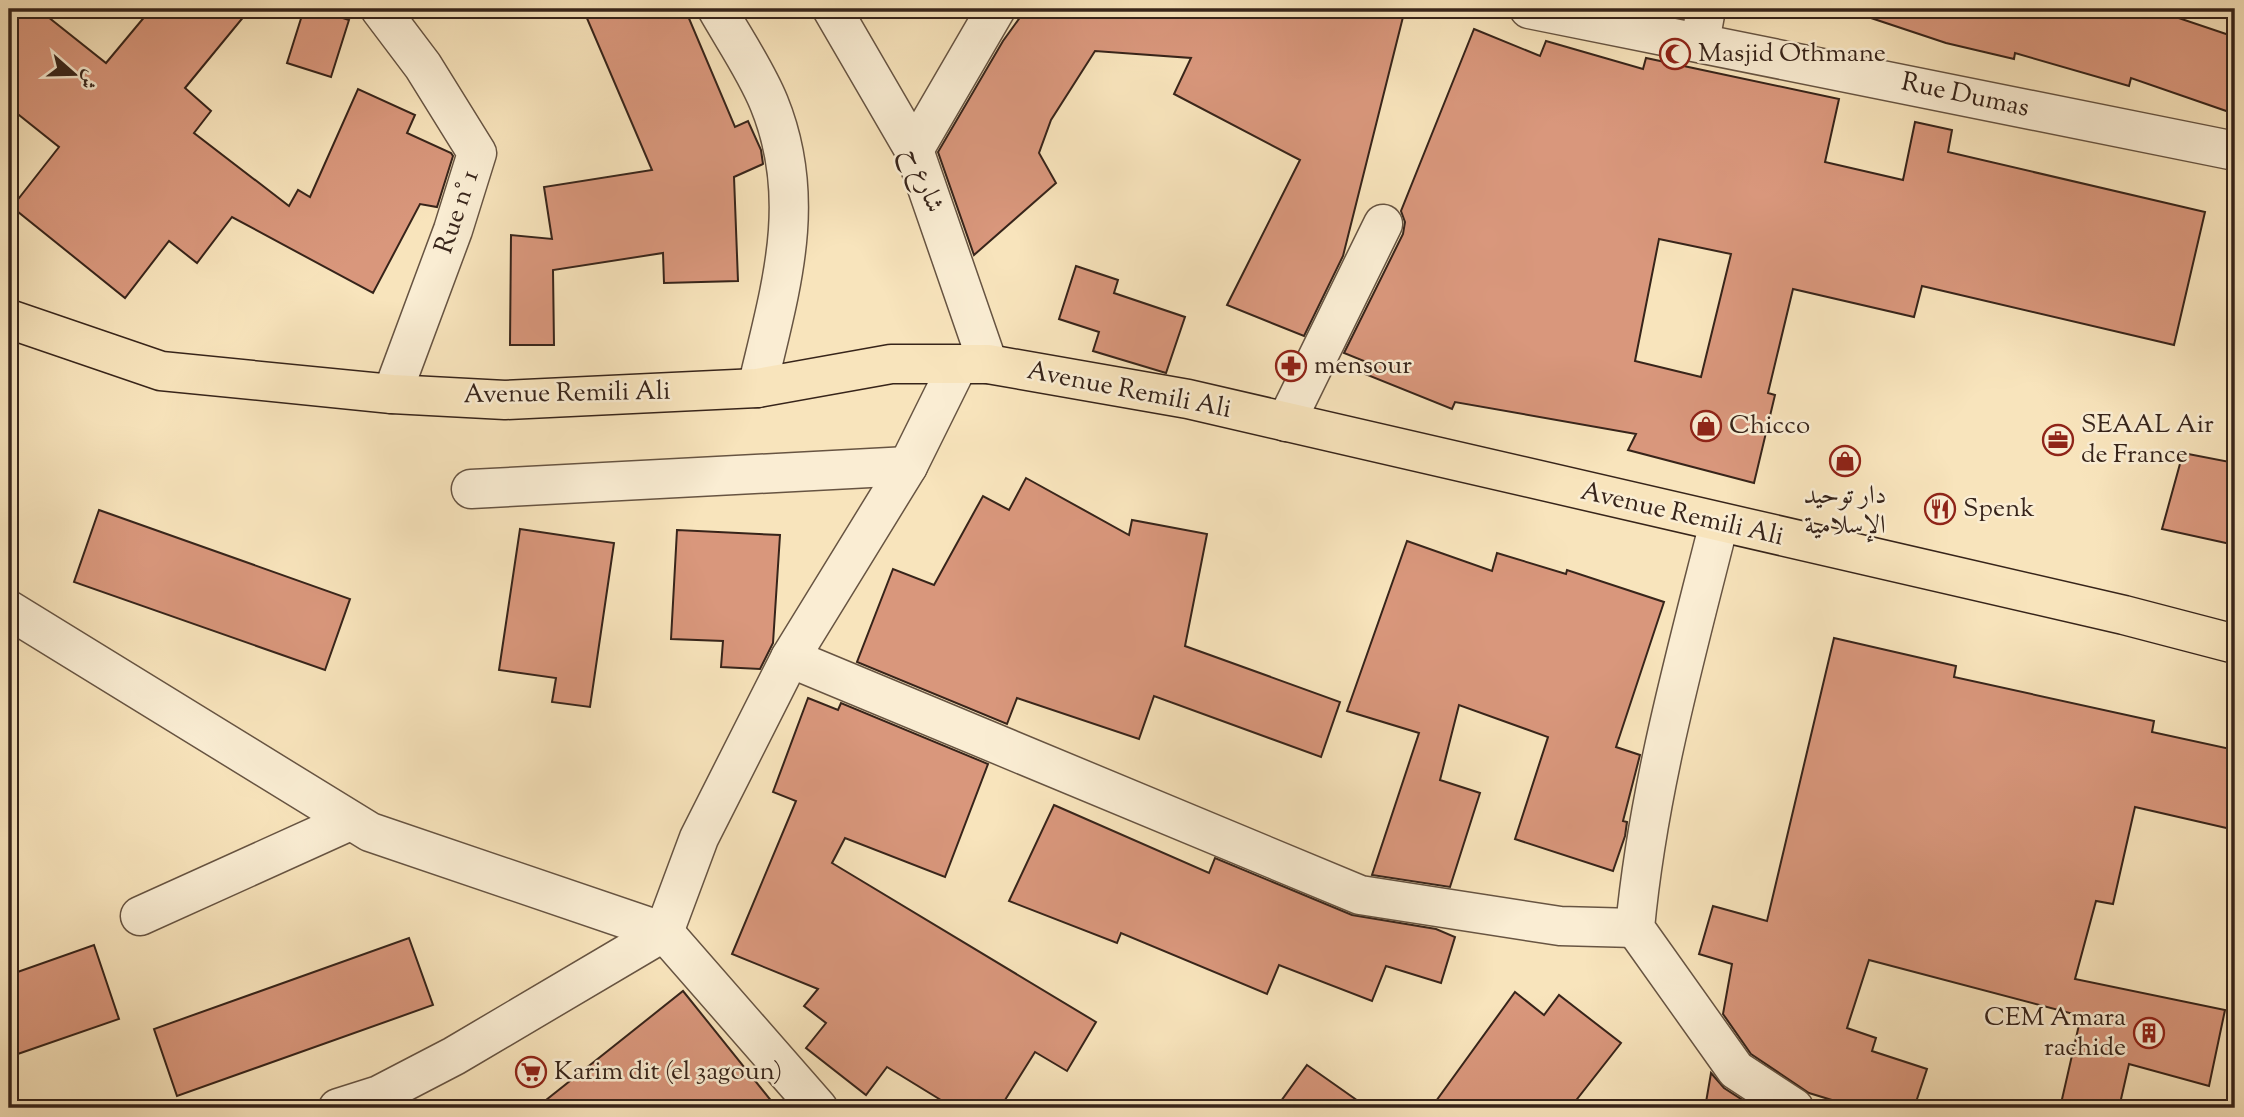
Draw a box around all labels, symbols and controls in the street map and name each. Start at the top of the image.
place label: Masjid Othmane [1698,36,1886,73]
mosque icon: Masjid Othmane [1658,37,1692,71]
north arrow [38,38,108,108]
street label: Rue Dumas [1898,64,2032,128]
text: ش [72,65,104,92]
street label: شارع ح [891,142,952,219]
street label: Rue n° 1 [426,165,490,259]
place label: mensour [1314,348,1412,385]
pharmacy icon: mensour [1274,349,1308,383]
street label: Avenue Remili Ali [1024,353,1234,429]
street label: Avenue Remili Ali [463,374,671,414]
place label: SEAAL Air de France [2081,407,2214,474]
place label: Chicco [1729,408,1810,445]
shop icon: Chicco [1689,409,1723,443]
office icon: SEAAL Air de France [2041,423,2075,457]
shop icon: دار توحيد الإسلامية [1828,444,1862,478]
street label: Avenue Remili Ali [1577,474,1787,556]
place label: دار توحيد الإسلامية [1804,478,1886,545]
place label: Spenk [1963,491,2035,528]
restaurant icon: Spenk [1923,492,1957,526]
place label: CEM Amara rachide [1984,1000,2126,1067]
building icon: CEM Amara rachide [2132,1016,2166,1050]
place label: Karim dit (el 3agoun) [554,1054,782,1091]
supermarket icon: Karim dit (el 3agoun) [514,1055,548,1089]

